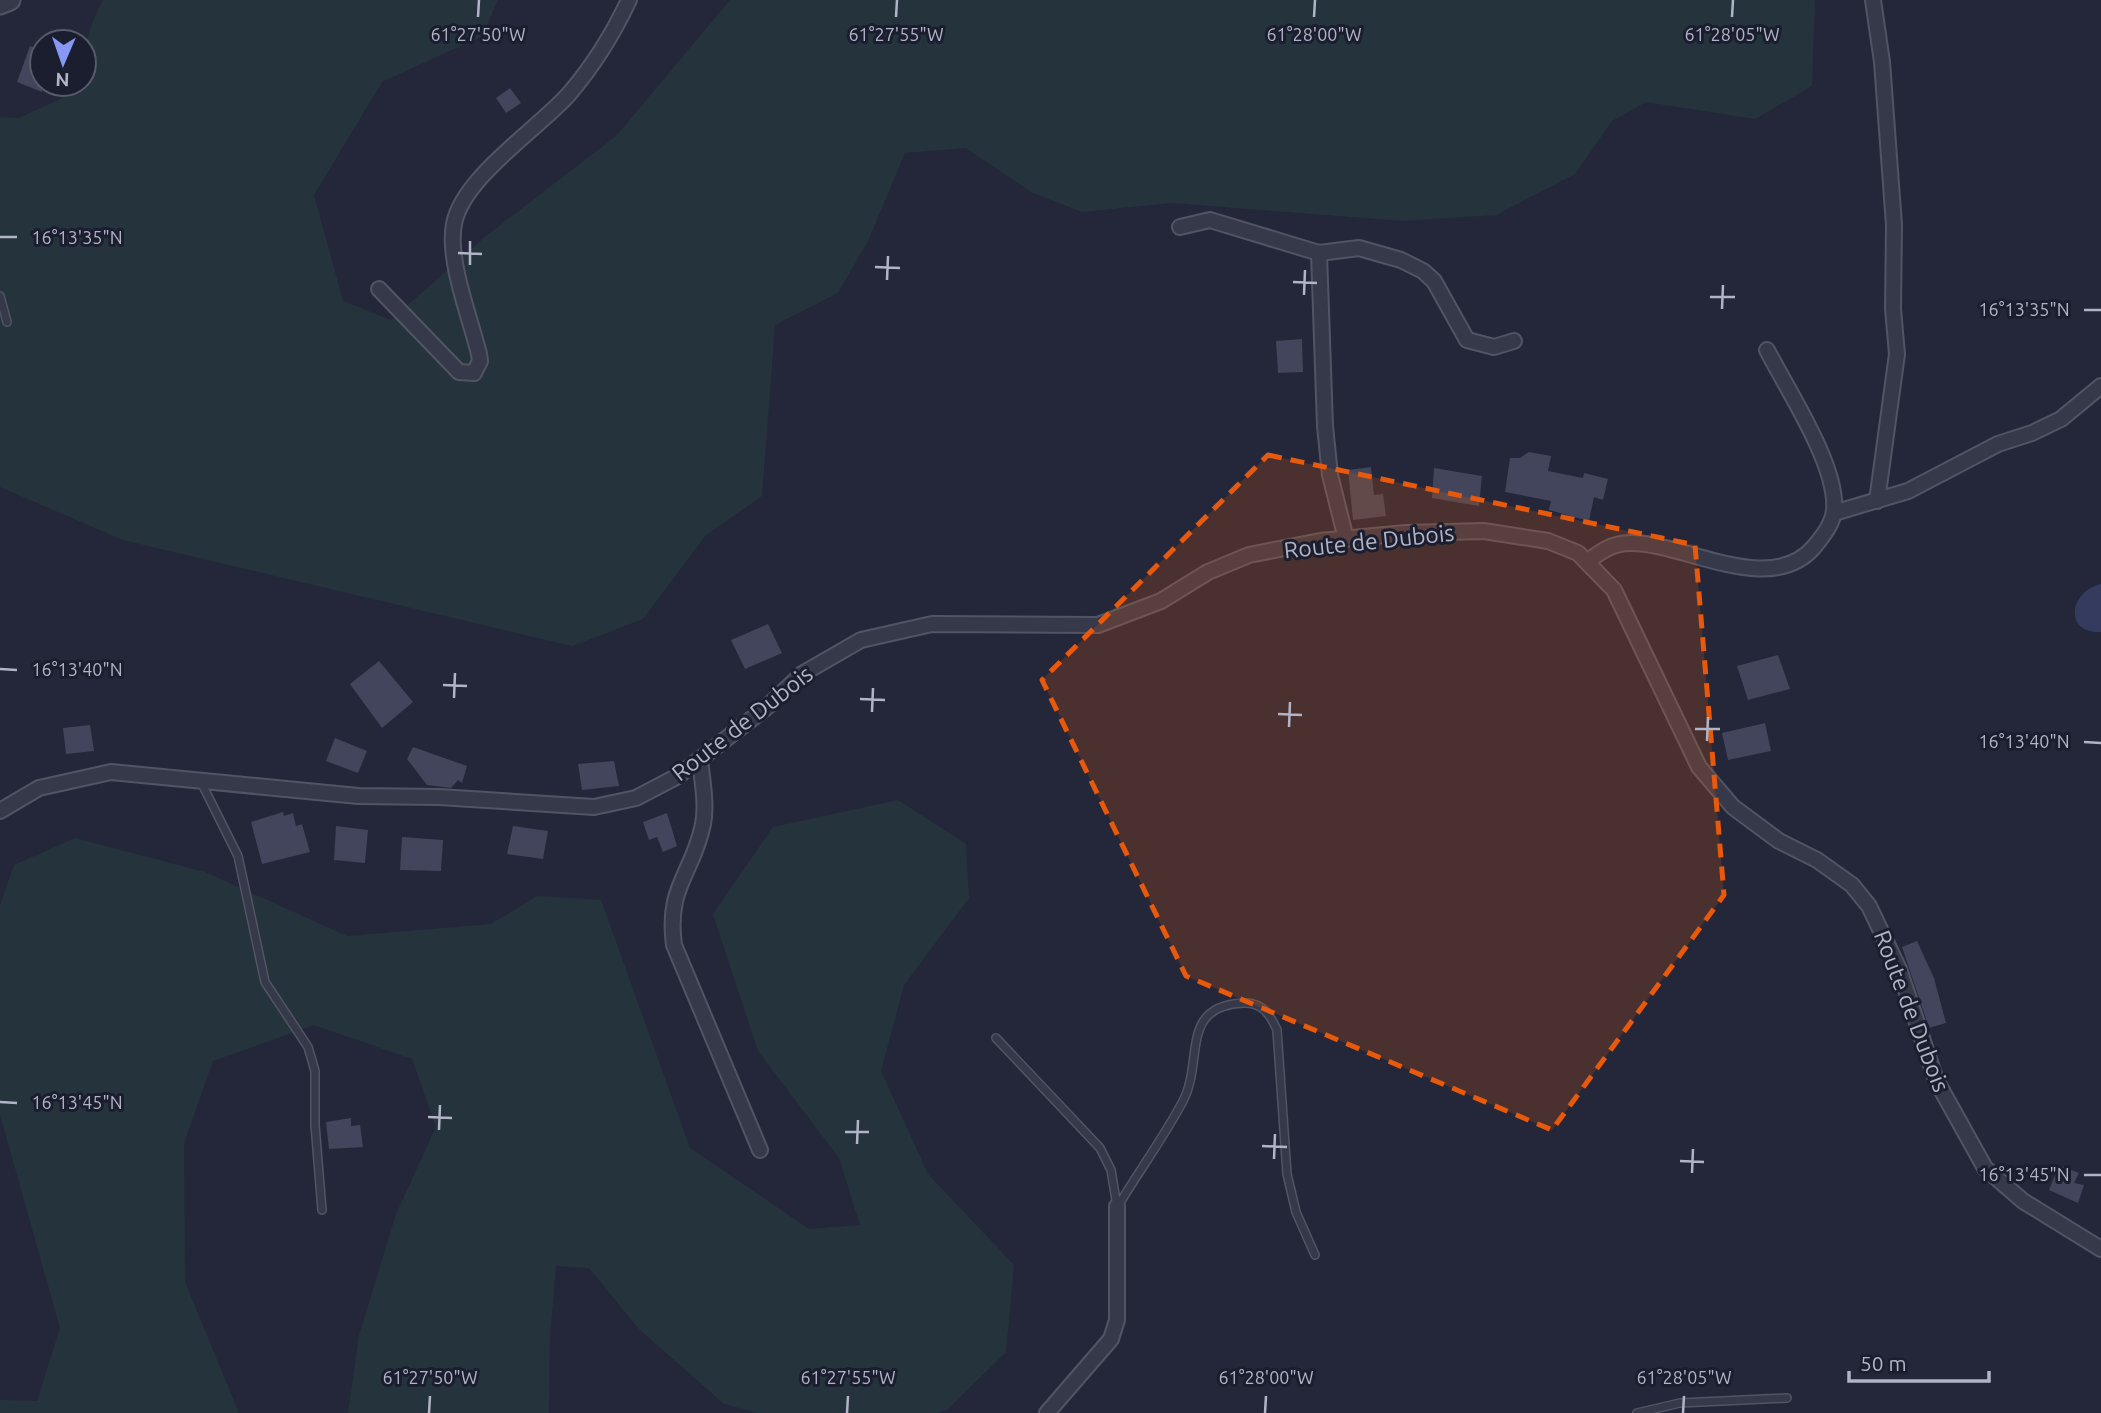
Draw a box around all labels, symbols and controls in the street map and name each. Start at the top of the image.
text: 61°27'50"W [430,24,526,44]
text: 61°27'55"W [848,24,944,44]
text: 61°28'00"W [1266,24,1362,44]
text: 61°28'05"W [1684,24,1780,44]
north arrow [28,28,98,98]
text: N [55,69,70,91]
text: 16°13'35"N [31,227,123,247]
text: 16°13'35"N [1978,299,2070,319]
street label: Route de Dubois [1283,520,1455,562]
text: 16°13'40"N [31,659,123,679]
street label: Route de Dubois [667,660,817,786]
text: 16°13'40"N [1978,731,2070,751]
street label: Route de Dubois [1870,927,1954,1095]
text: 16°13'45"N [31,1092,123,1112]
text: 16°13'45"N [1978,1164,2070,1184]
scale bar [1849,1340,1989,1384]
text: 50 m [1860,1351,1907,1375]
text: 61°27'50"W [382,1367,478,1387]
text: 61°27'55"W [800,1367,896,1387]
text: 61°28'00"W [1218,1367,1314,1387]
text: 61°28'05"W [1636,1367,1732,1387]

